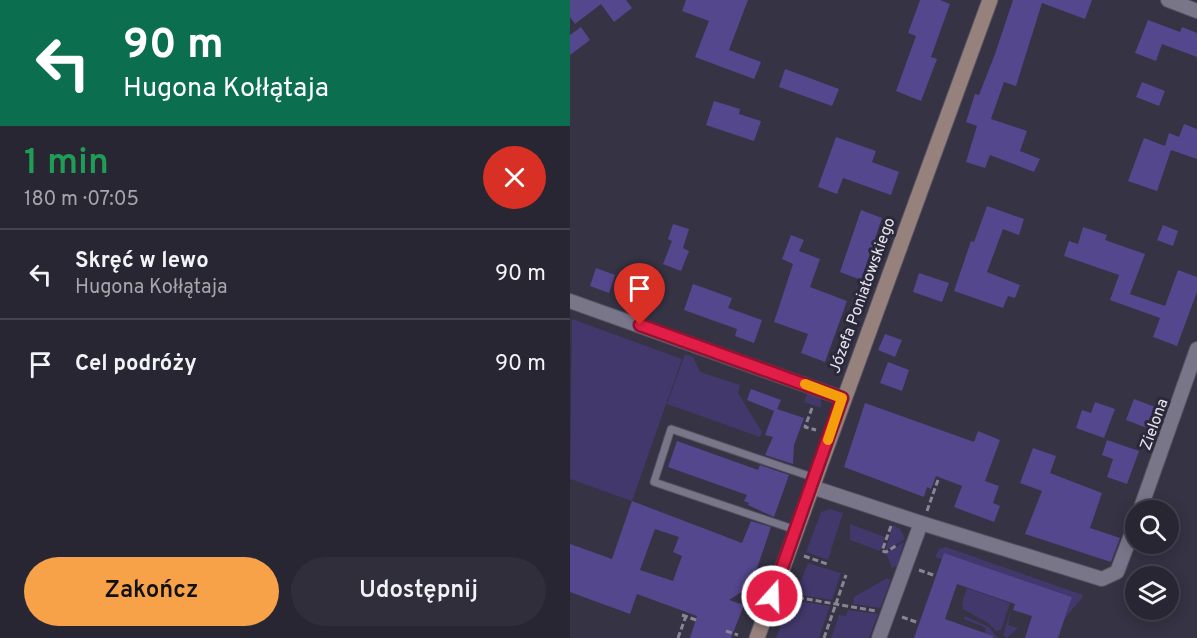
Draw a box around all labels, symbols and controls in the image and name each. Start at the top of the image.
text: 90 m [123,20,224,73]
icon: left [24,24,102,102]
text: Hugona Kołłątaja [123,72,329,106]
text: 1 min [24,141,109,187]
button: close [483,146,546,209]
text: 180 m · 07:05 [24,187,139,213]
street label: Józefa Poniatowskiego [825,215,900,376]
text: Skręć w lewo [75,248,209,275]
icon: left [24,258,57,291]
text: 90 m [495,261,546,288]
pin [614,263,665,325]
icon: arrive [623,272,656,305]
text: Hugona Kołłątaja [75,275,228,301]
icon: arrive [24,348,57,381]
text: Cel podróży [75,351,197,378]
text: 90 m [495,351,546,378]
street label: Zielona [1136,396,1173,453]
map controls [1125,500,1179,620]
button: search [1125,500,1179,554]
button: Zakończ [24,557,279,626]
button: Udostępnij [291,557,546,626]
position arrow [740,564,804,628]
button: layers [1125,566,1179,620]

